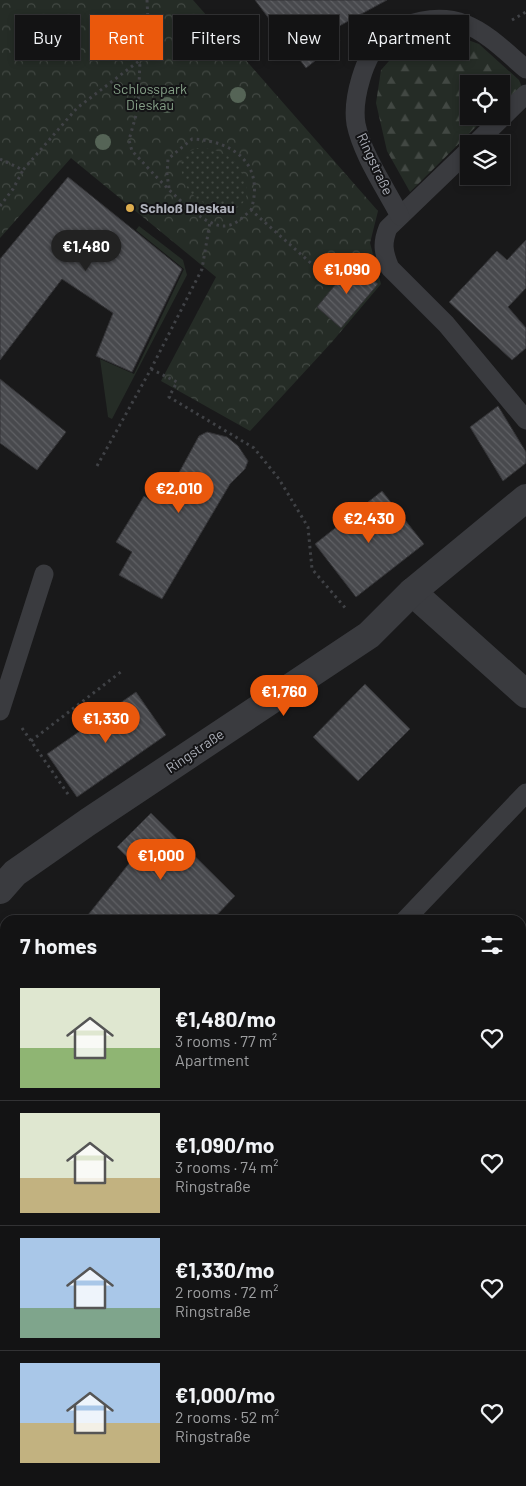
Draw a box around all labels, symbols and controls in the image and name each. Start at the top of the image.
chip: Buy [15,15,80,60]
chip: Rent [90,15,163,60]
chip: Filters [173,15,259,60]
chip: New [269,15,339,60]
chip: Apartment [349,15,469,60]
map controls [460,75,510,185]
button: locate [460,75,510,125]
park label: Schlosspark Dieskau [113,80,187,113]
street label: Ringstraße [354,130,397,197]
button: layers [460,135,510,185]
place label: Schloß Dieskau [140,199,235,216]
marker: Schloß Dieskau [124,202,136,214]
pin: €1,480 [45,230,127,272]
text: €1,480 [62,236,110,255]
pin: €1,090 [306,252,388,295]
text: €1,090 [324,259,370,278]
pin: €2,010 [138,472,220,514]
text: €2,010 [156,478,202,497]
pin: €2,430 [328,502,410,544]
text: €2,430 [344,508,394,527]
pin: €1,760 [243,674,325,717]
text: €1,760 [261,681,307,700]
pin: €1,330 [65,702,147,744]
text: €1,330 [83,708,129,727]
street label: Ringstraße [162,725,227,776]
pin: €1,000 [120,838,202,881]
text: €1,000 [138,845,185,864]
icon: filters [478,931,506,959]
text: 7 homes [20,933,97,958]
text: €1,480/mo [175,1006,276,1031]
icon: home [60,1008,120,1068]
icon: heart [478,1024,506,1052]
text: 3 rooms · 77 m² [175,1031,277,1050]
text: Apartment [175,1050,250,1069]
text: €1,090/mo [175,1132,274,1157]
icon: home [60,1133,120,1193]
icon: heart [478,1149,506,1177]
text: 3 rooms · 74 m² [175,1157,278,1176]
text: Ringstraße [175,1176,251,1195]
text: €1,330/mo [175,1257,274,1282]
icon: home [60,1258,120,1318]
icon: heart [478,1274,506,1302]
text: 2 rooms · 72 m² [175,1282,278,1301]
text: Ringstraße [175,1301,251,1320]
text: €1,000/mo [175,1382,275,1407]
icon: home [60,1383,120,1443]
icon: heart [478,1399,506,1427]
text: 2 rooms · 52 m² [175,1407,279,1426]
text: Ringstraße [175,1426,251,1445]

